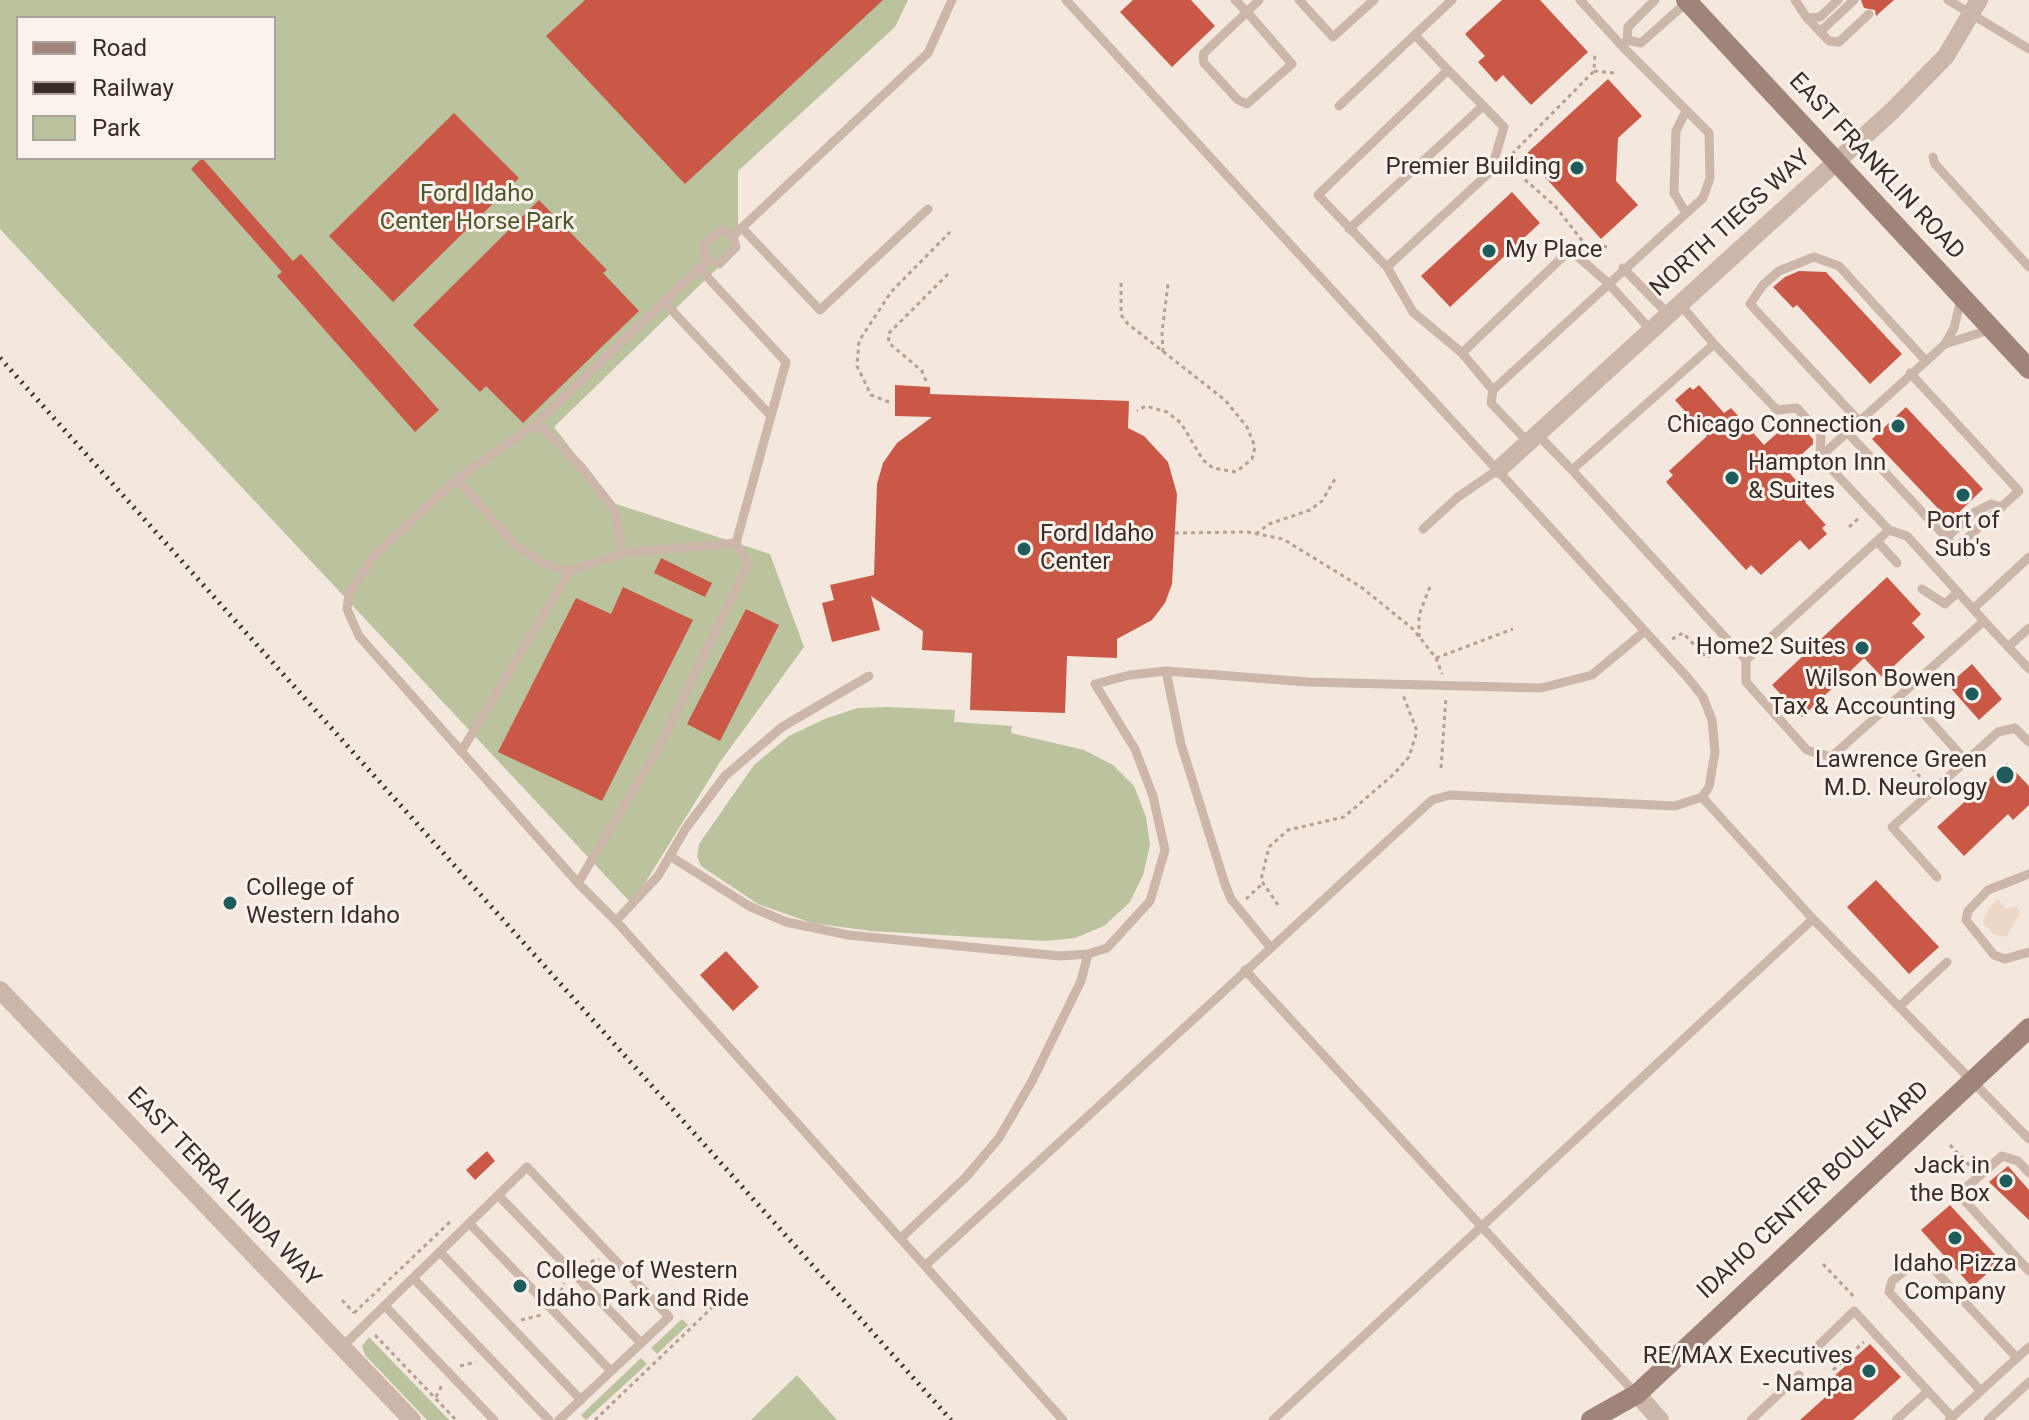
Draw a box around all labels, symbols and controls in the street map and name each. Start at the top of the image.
legend [16,16,276,160]
text: Road [92,34,147,62]
street label: EAST FRANKLIN ROAD [1782,68,1970,266]
text: Railway [92,74,174,102]
text: Park [92,114,140,142]
street label: NORTH TIEGS WAY [1645,144,1817,304]
place label: Premier Building [1386,154,1561,182]
marker: Premier Building [1568,159,1586,177]
park label: Ford Idaho Center Horse Park [380,181,574,237]
place label: My Place [1505,237,1603,265]
marker: My Place [1480,242,1498,260]
place label: Chicago Connection [1667,412,1882,440]
marker: Chicago Connection [1889,417,1907,435]
place label: Hampton Inn & Suites [1748,450,1886,506]
marker: Hampton Inn & Suites [1723,469,1741,487]
marker: Port of Sub's [1954,486,1972,504]
place label: Port of Sub's [1926,508,2000,564]
place label: Ford Idaho Center [1040,521,1154,577]
marker: Ford Idaho Center [1015,540,1033,558]
place label: Home2 Suites [1696,634,1846,662]
marker: Home2 Suites [1853,639,1871,657]
place label: Wilson Bowen Tax & Accounting [1770,666,1956,722]
marker: Wilson Bowen Tax & Accounting [1963,685,1981,703]
place label: Lawrence Green M.D. Neurology [1815,747,1987,803]
marker: Lawrence Green M.D. Neurology [1994,764,2016,786]
place label: College of Western Idaho [246,875,400,931]
marker: College of Western Idaho [221,894,239,912]
street label: IDAHO CENTER BOULEVARD [1692,1076,1936,1306]
street label: EAST TERRA LINDA WAY [120,1082,326,1294]
place label: Jack in the Box [1910,1153,1990,1209]
marker: Jack in the Box [1997,1172,2015,1190]
marker: Idaho Pizza Company [1946,1229,1964,1247]
place label: Idaho Pizza Company [1893,1251,2017,1307]
place label: College of Western Idaho Park and Ride [536,1258,749,1314]
marker: College of Western Idaho Park and Ride [511,1277,529,1295]
place label: RE/MAX Executives - Nampa [1643,1343,1853,1399]
marker: RE/MAX Executives - Nampa [1860,1362,1878,1380]

